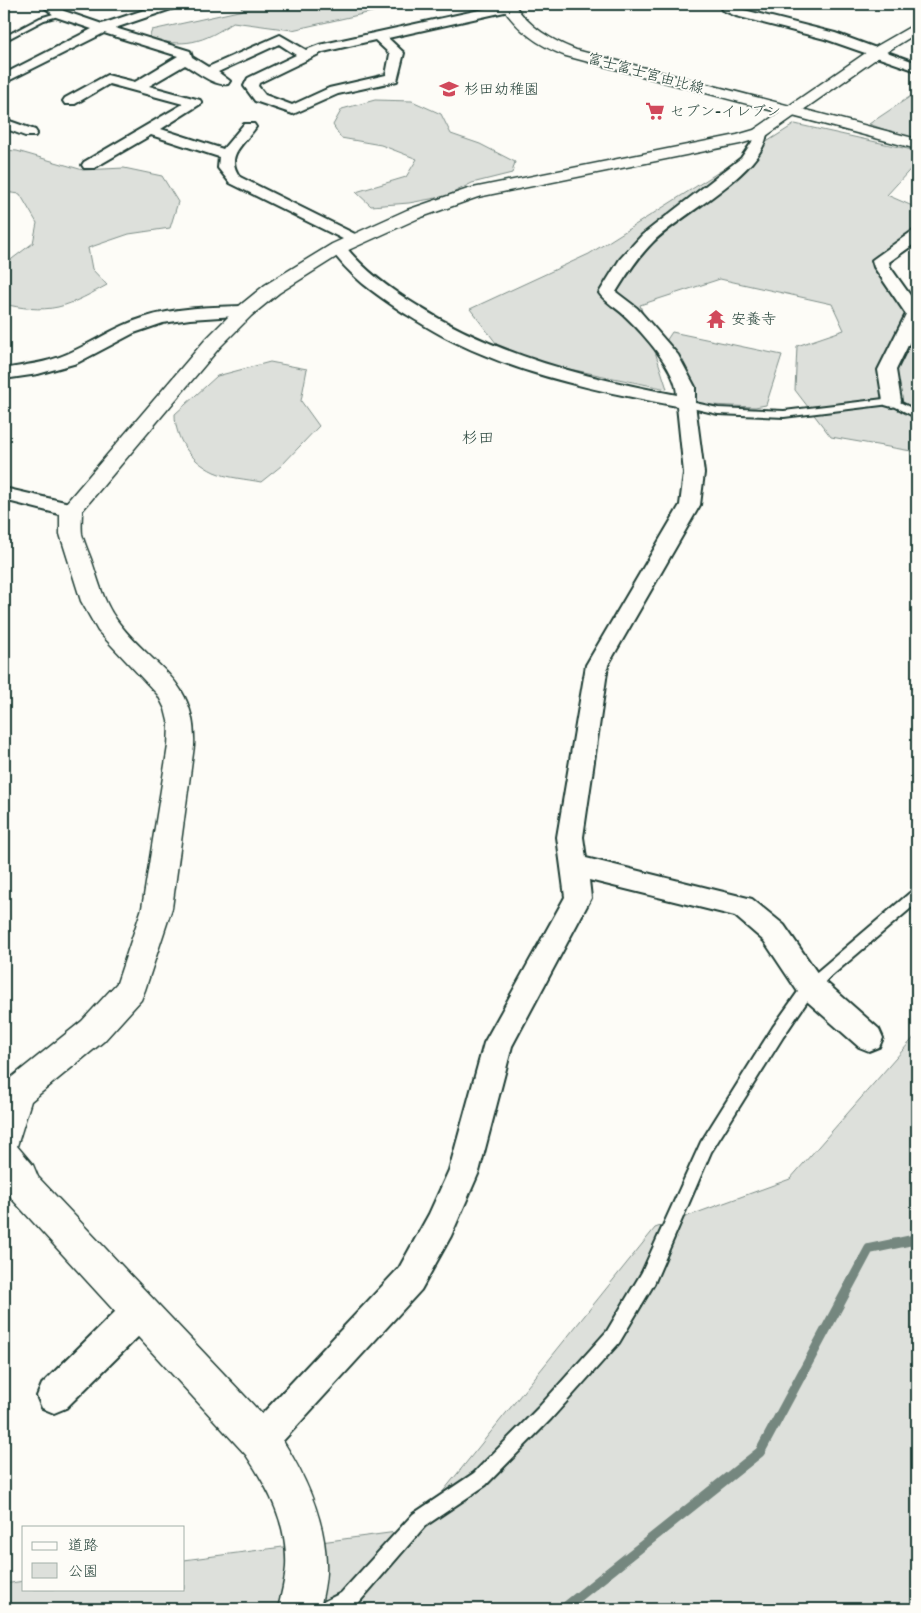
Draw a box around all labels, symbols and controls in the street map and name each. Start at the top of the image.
street label: 富士富士宮由比線 [586,49,706,97]
school or university icon: 杉田幼稚園 [438,78,460,100]
place label: 杉田幼稚園 [464,80,539,98]
supermarket icon: セブン-イレブン [644,100,666,122]
place label: セブン-イレブン [670,102,781,120]
temple icon: 安養寺 [705,308,727,330]
place label: 安養寺 [731,310,776,328]
district label: 杉田 [462,428,494,447]
legend [22,1526,185,1590]
text: 道路 [68,1536,98,1554]
text: 公園 [68,1562,98,1580]

